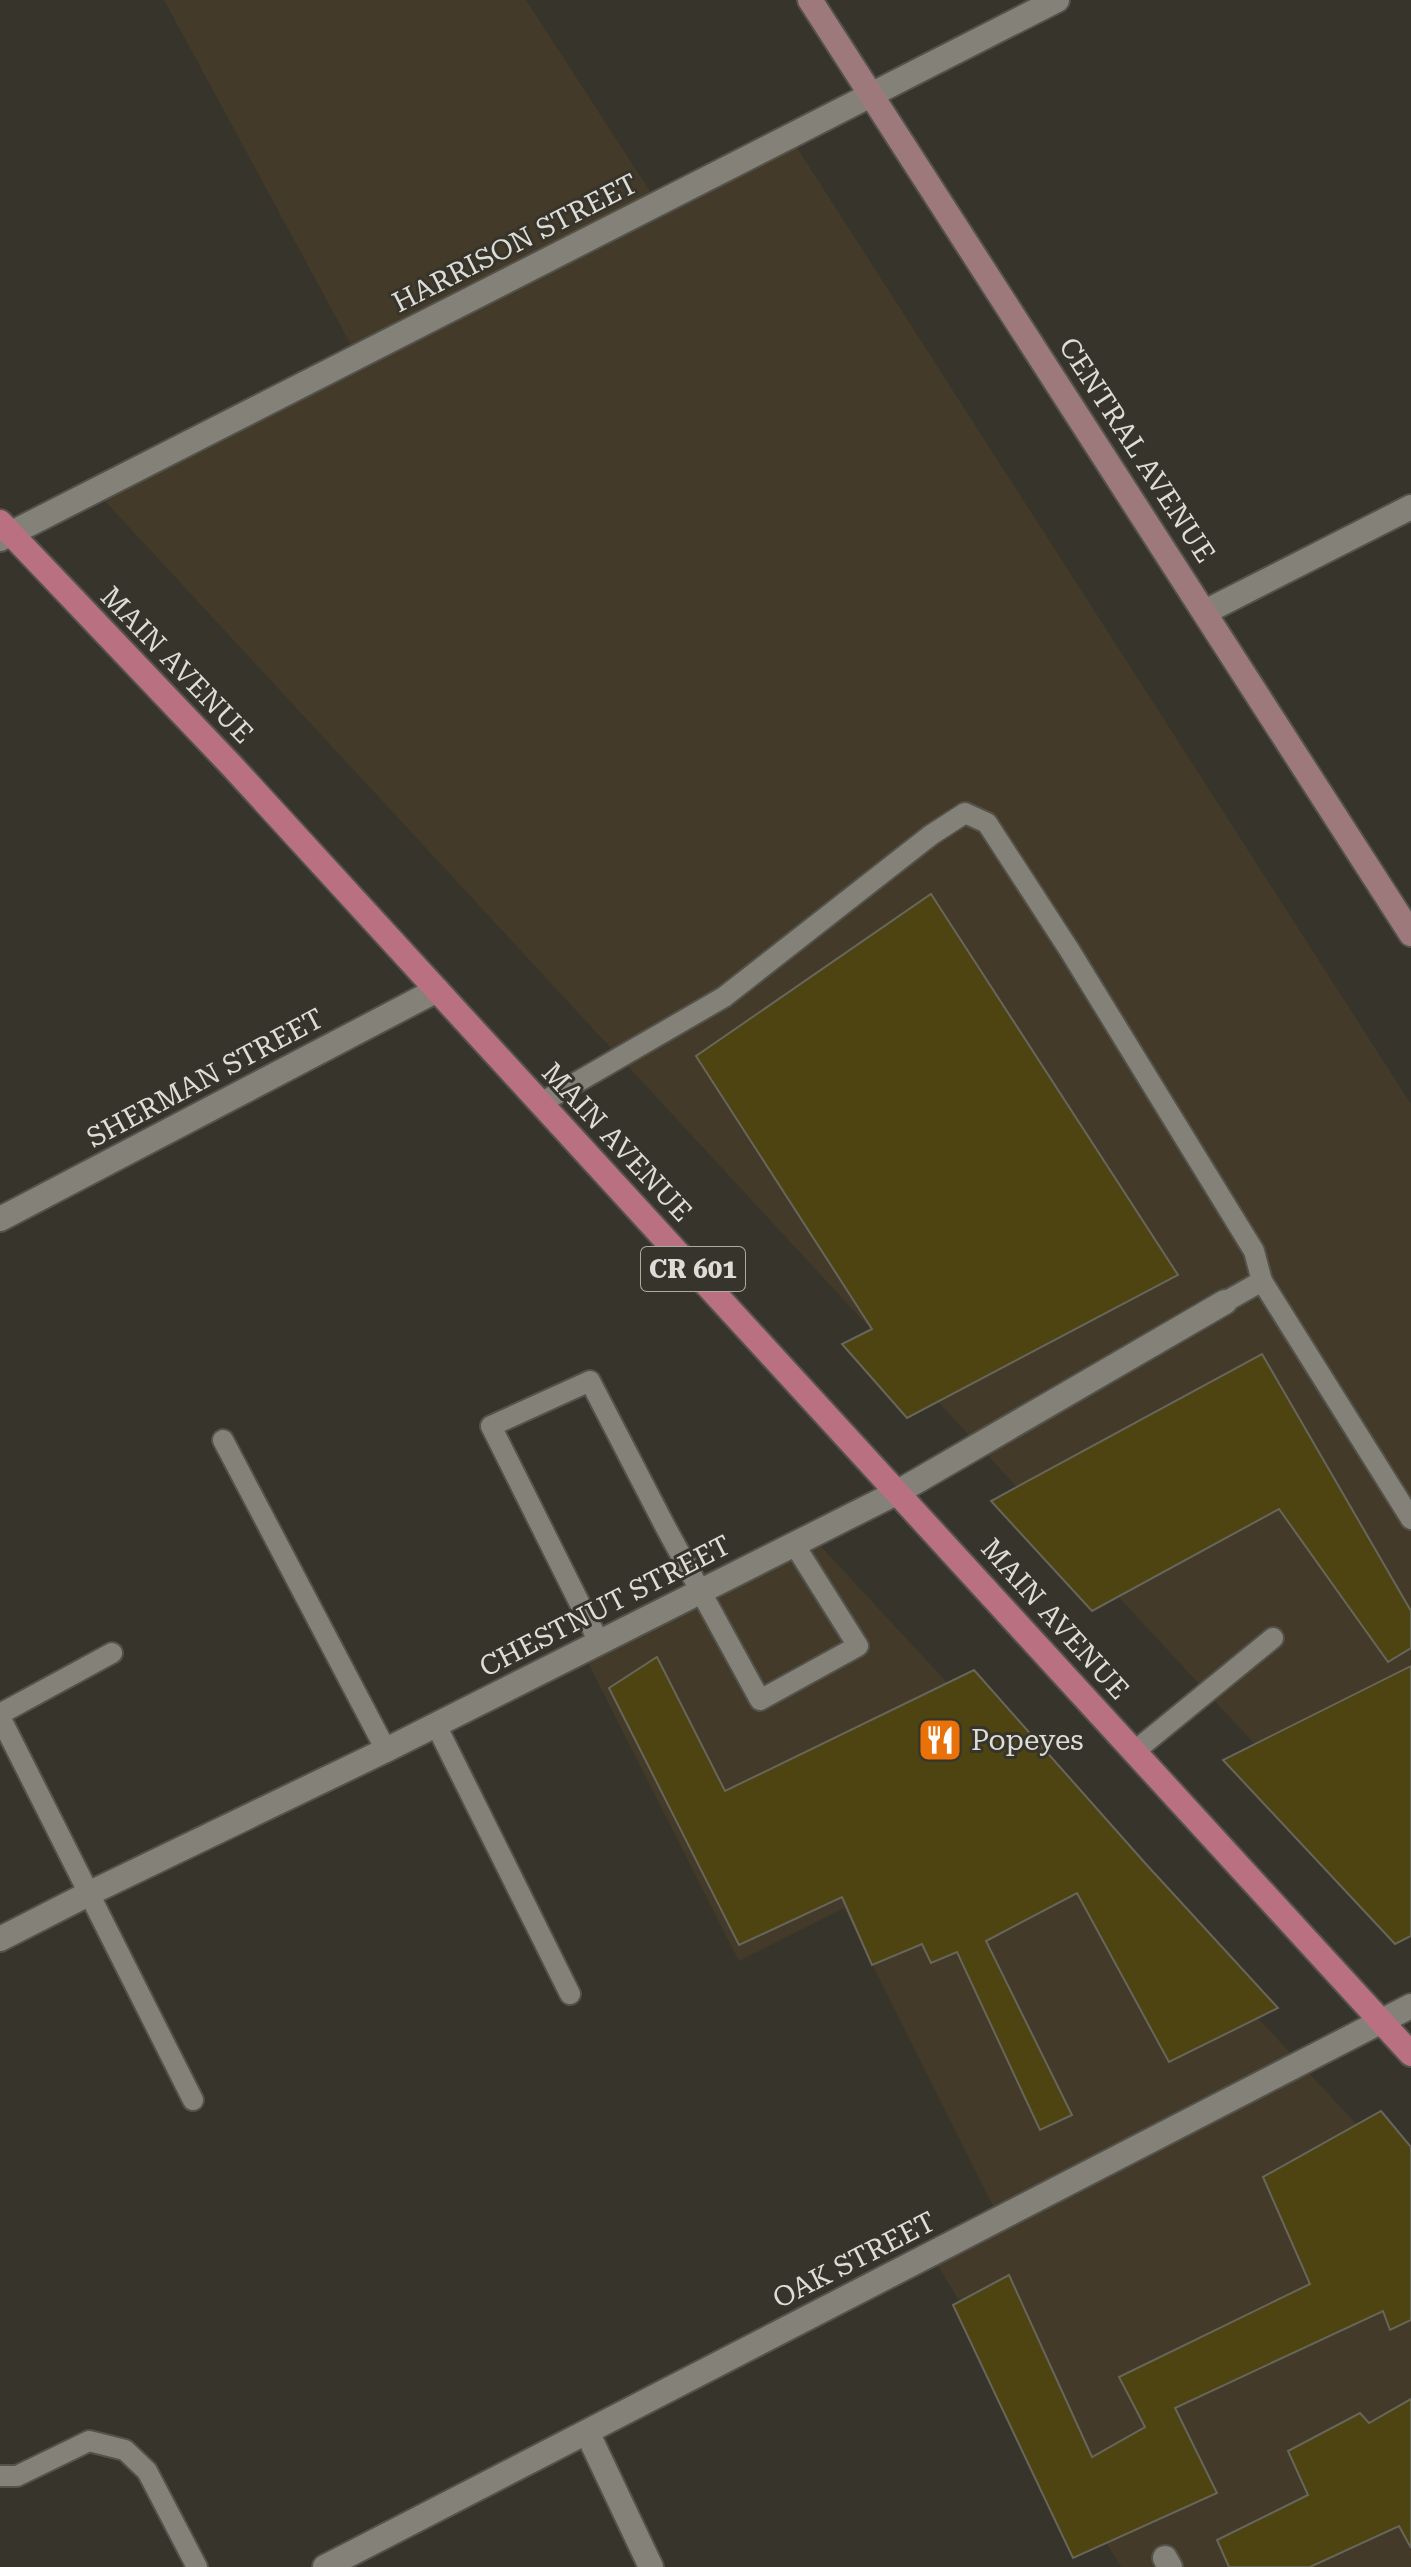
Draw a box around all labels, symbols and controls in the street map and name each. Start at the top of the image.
street label: HARRISON STREET [387,167,643,319]
street label: CENTRAL AVENUE [1052,331,1222,569]
street label: MAIN AVENUE [94,580,260,750]
street label: SHERMAN STREET [81,1002,329,1154]
street label: MAIN AVENUE [535,1056,699,1228]
road number: CR 601 [641,1247,745,1291]
street label: CHESTNUT STREET [474,1528,736,1684]
street label: MAIN AVENUE [974,1532,1136,1706]
restaurant icon: Popeyes [916,1716,964,1764]
place label: Popeyes [971,1724,1084,1757]
street label: OAK STREET [767,2205,941,2315]

